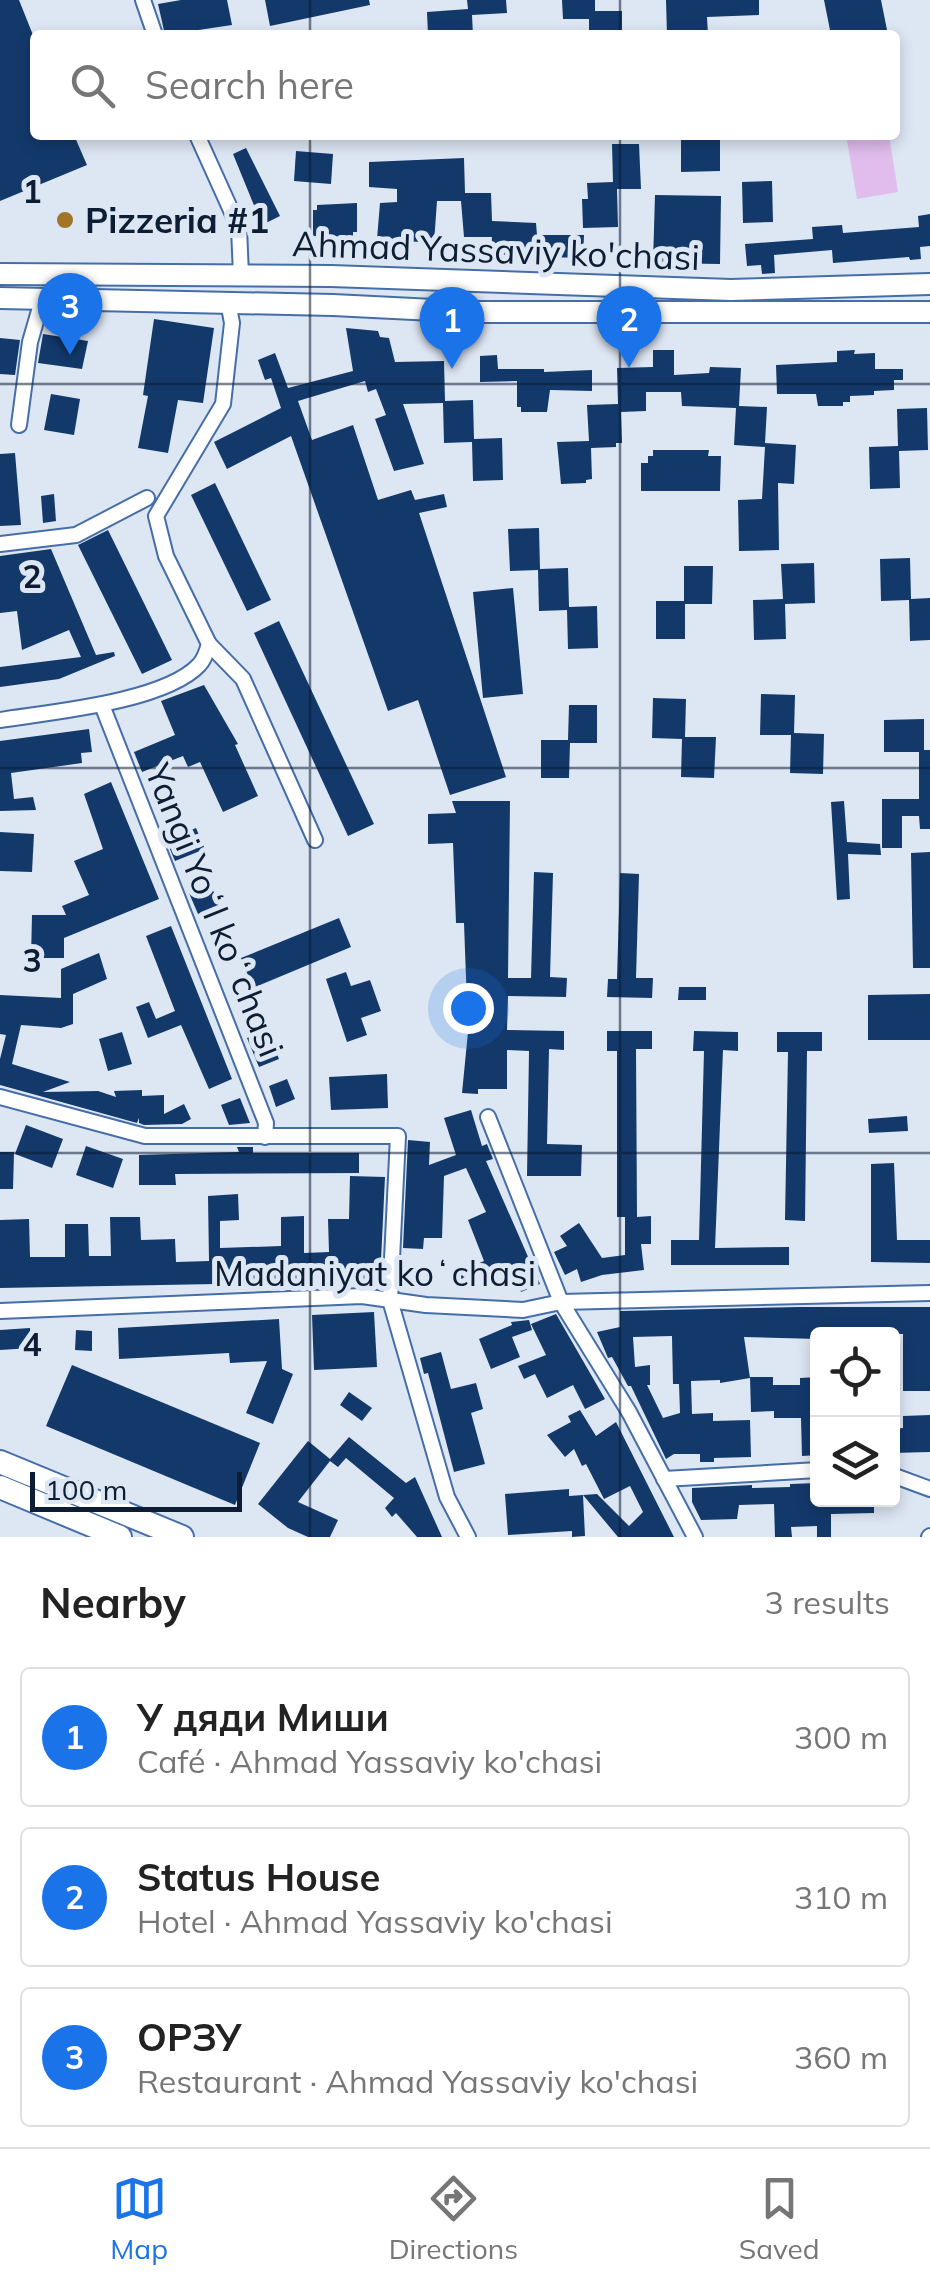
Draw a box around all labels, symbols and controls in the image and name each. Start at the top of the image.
search box [30,30,900,140]
icon: search [65,58,120,113]
text: Search here [145,61,354,109]
text: 1 [22,171,42,211]
place label: Pizzeria #1 [85,198,269,242]
marker: Pizzeria #1 [54,209,76,231]
street label: Ahmad Yassaviy ko'chasi [292,221,700,279]
pin: 3 [38,272,102,355]
pin: 1 [420,286,484,369]
pin: 2 [596,286,662,368]
text: 2 [22,556,42,596]
street label: Yangi Yoʻl koʻchasi [136,756,294,1063]
text: 3 [22,940,42,980]
your location [443,983,494,1034]
street label: Madaniyat koʻchasi [214,1251,536,1295]
text: 4 [22,1324,42,1364]
map controls [810,1327,900,1507]
button: locate [810,1327,900,1417]
button: layers [810,1417,900,1507]
scale bar [30,1467,242,1512]
text: 100 m [45,1472,127,1507]
text: Nearby [40,1576,186,1629]
text: 3 results [765,1582,890,1622]
text: У дяди Миши [137,1693,389,1741]
text: 1 [65,1717,84,1757]
text: 300 m [794,1717,888,1757]
text: Café · Ahmad Yassaviy ko'chasi [137,1741,602,1781]
text: Status House [137,1853,380,1901]
text: 2 [65,1877,84,1917]
text: 310 m [794,1877,888,1917]
text: Hotel · Ahmad Yassaviy ko'chasi [137,1901,613,1941]
text: ОРЗУ [137,2013,241,2061]
text: 3 [65,2037,84,2077]
text: 360 m [794,2037,888,2077]
text: Restaurant · Ahmad Yassaviy ko'chasi [137,2061,698,2101]
tab: Map [110,2171,168,2266]
tab: Directions [389,2171,518,2266]
tab: Saved [739,2171,820,2266]

